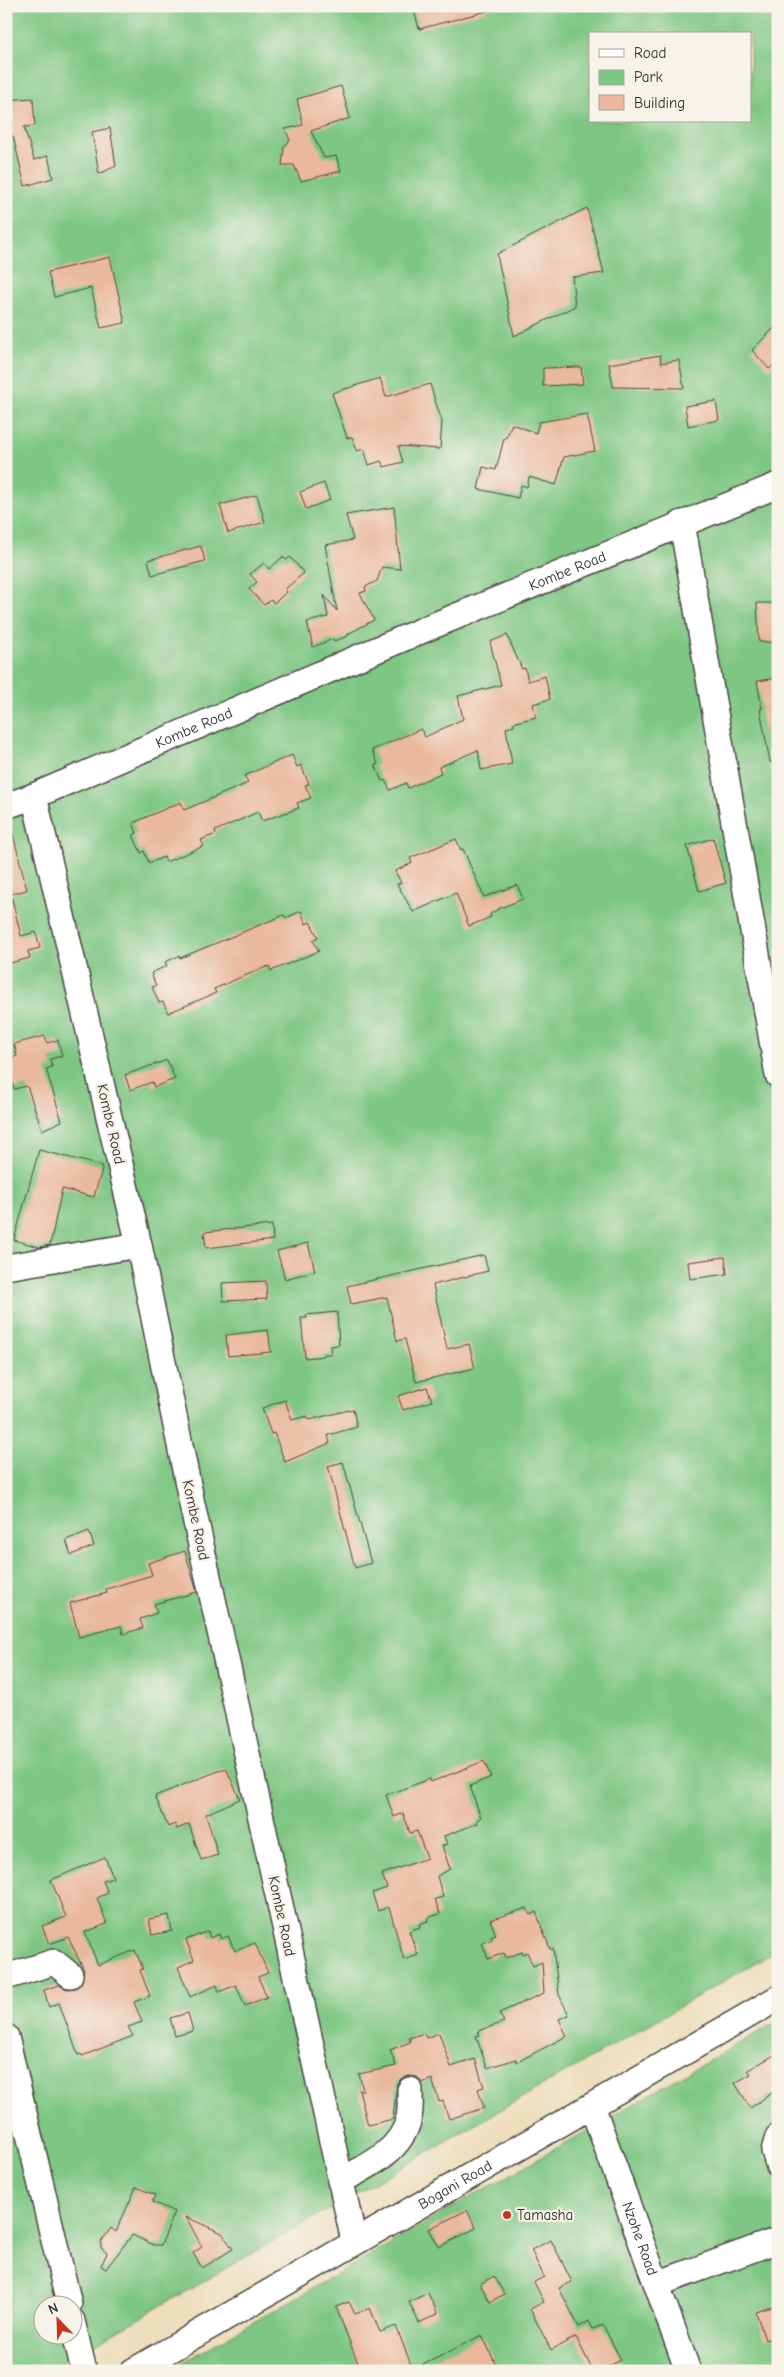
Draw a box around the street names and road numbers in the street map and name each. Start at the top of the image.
street label: Kombe Road [526,547,609,595]
street label: Kombe Road [153,703,235,752]
street label: Kombe Road [93,1082,129,1166]
street label: Kombe Road [179,1478,213,1562]
street label: Kombe Road [265,1874,299,1958]
street label: Bogani Road [415,2156,495,2213]
street label: Nzohe Road [618,2199,662,2278]

